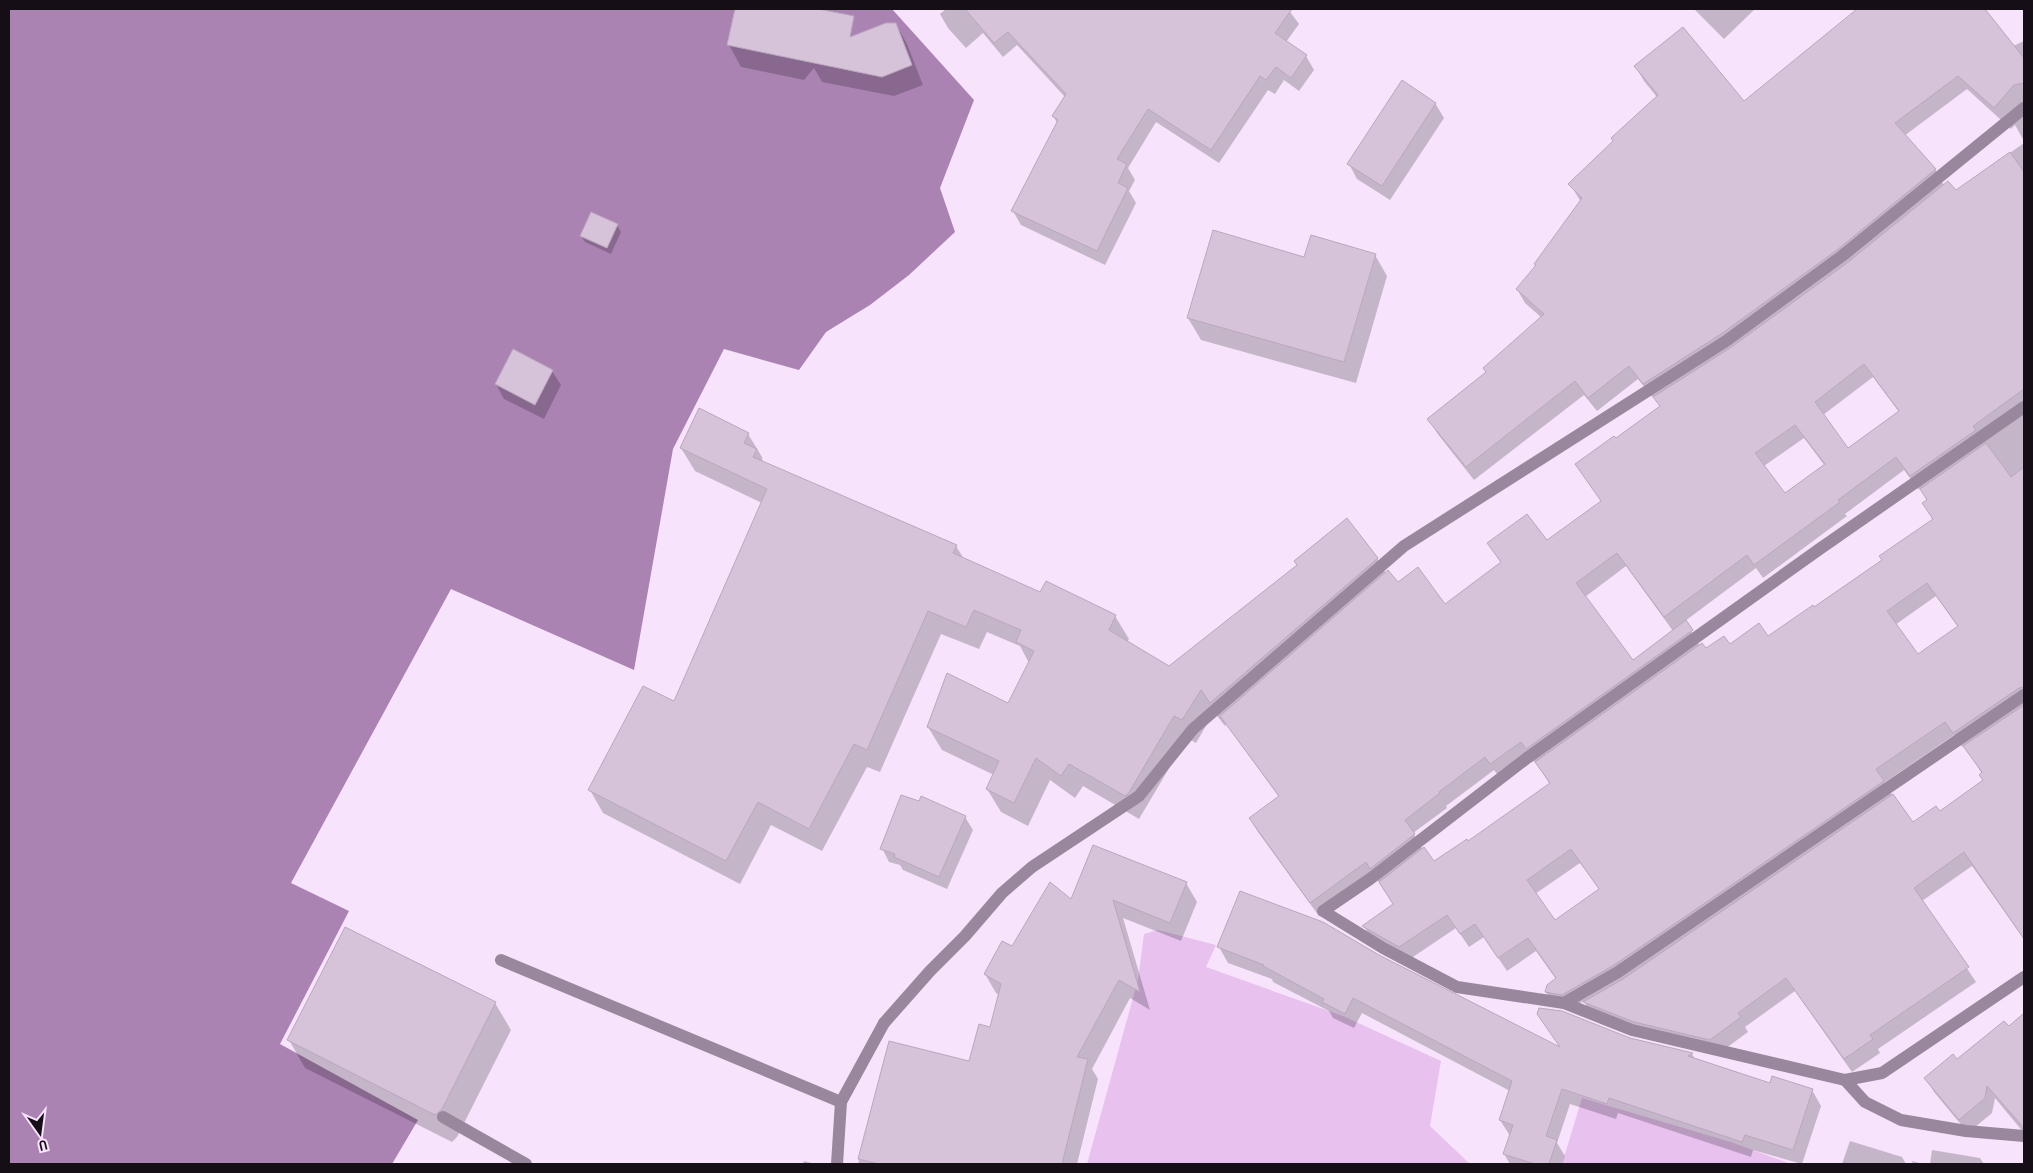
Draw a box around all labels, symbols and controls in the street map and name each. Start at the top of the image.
north arrow [15,1108,65,1158]
text: U [37,1136,49,1155]

